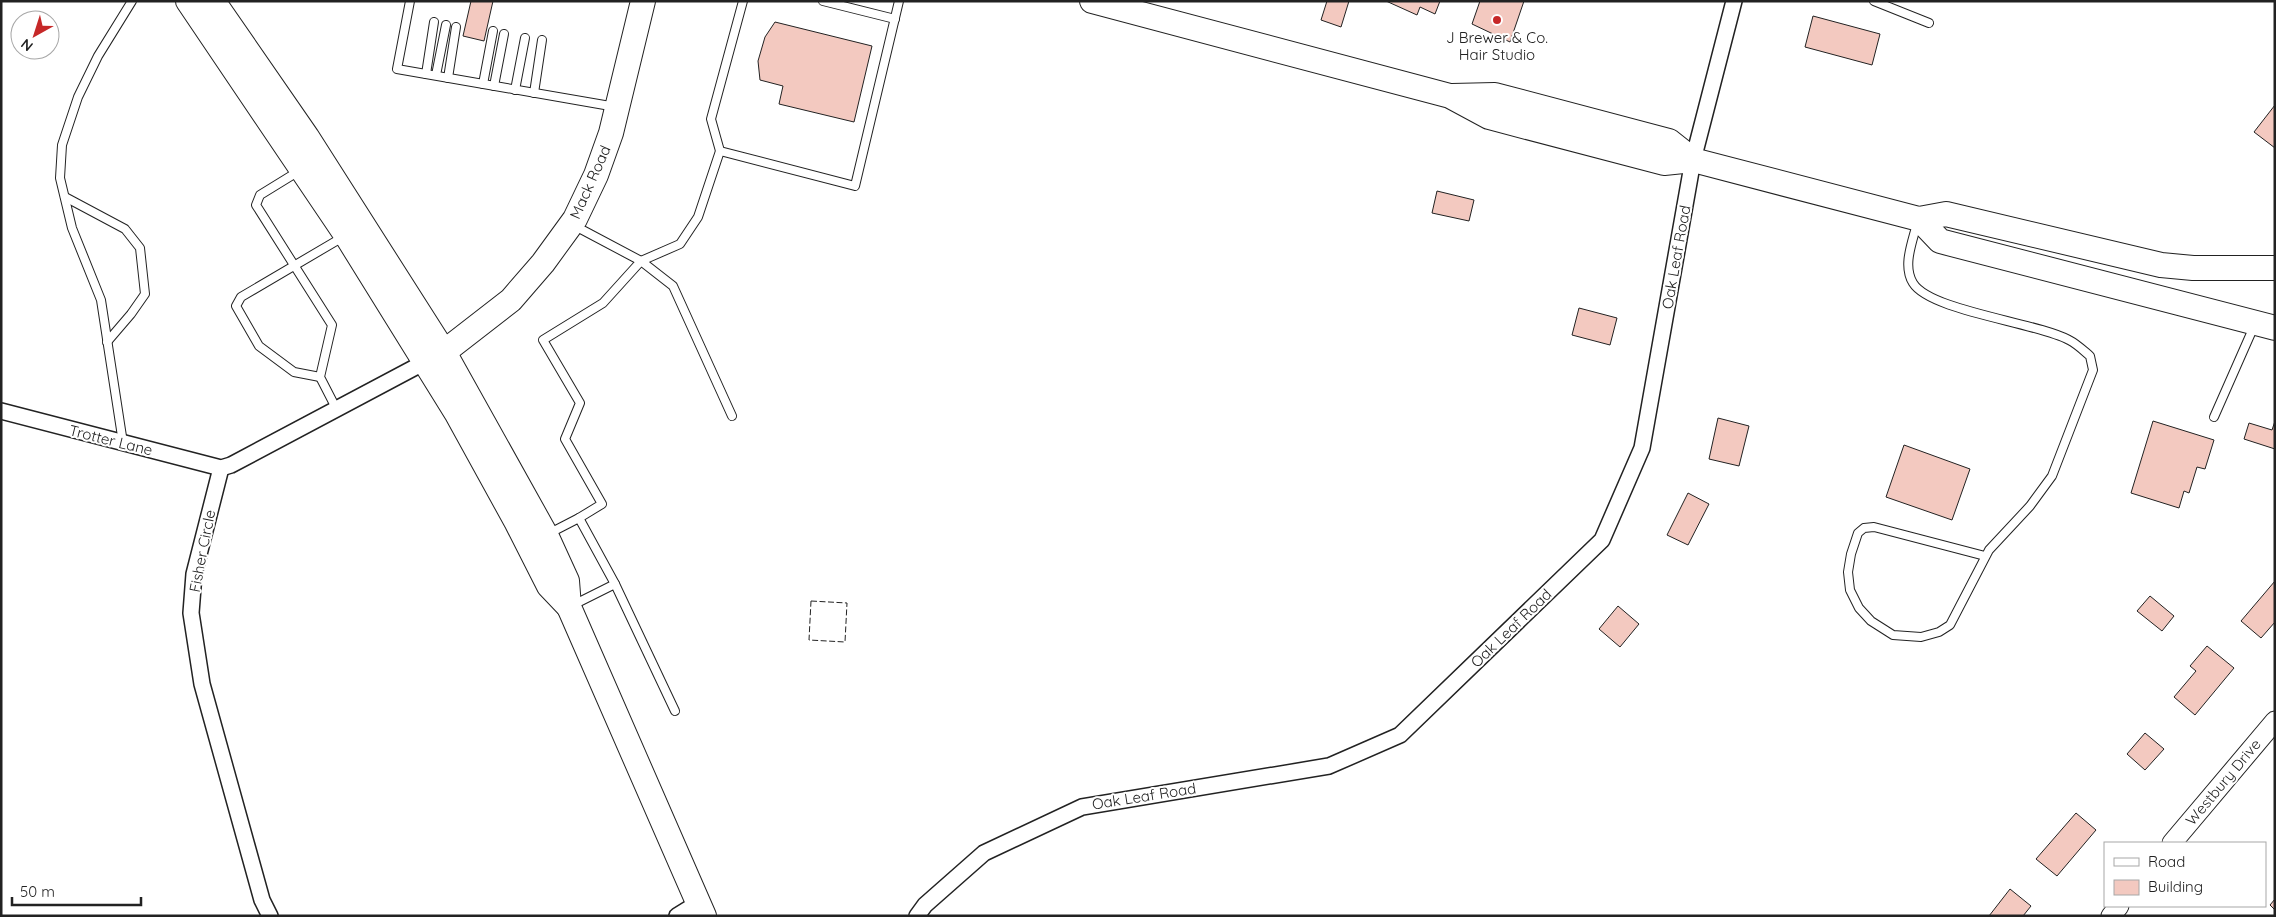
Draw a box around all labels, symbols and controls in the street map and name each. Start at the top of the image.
north arrow [10,10,60,60]
marker: J Brewer & Co. Hair Studio [1491,14,1503,26]
place label: J Brewer & Co. Hair Studio [1446,28,1548,64]
text: N [17,35,36,55]
street label: Mack Road [565,142,615,222]
street label: Oak Leaf Road [1658,204,1694,310]
street label: Trotter Lane [67,420,155,460]
street label: Fisher Circle [185,508,219,594]
street label: Oak Leaf Road [1467,585,1555,671]
street label: Westbury Drive [2181,735,2265,829]
street label: Oak Leaf Road [1091,778,1197,814]
legend [2104,842,2266,907]
text: Road [2148,852,2185,871]
scale bar [12,874,141,906]
text: Building [2148,877,2203,896]
text: 50 m [20,882,55,901]

